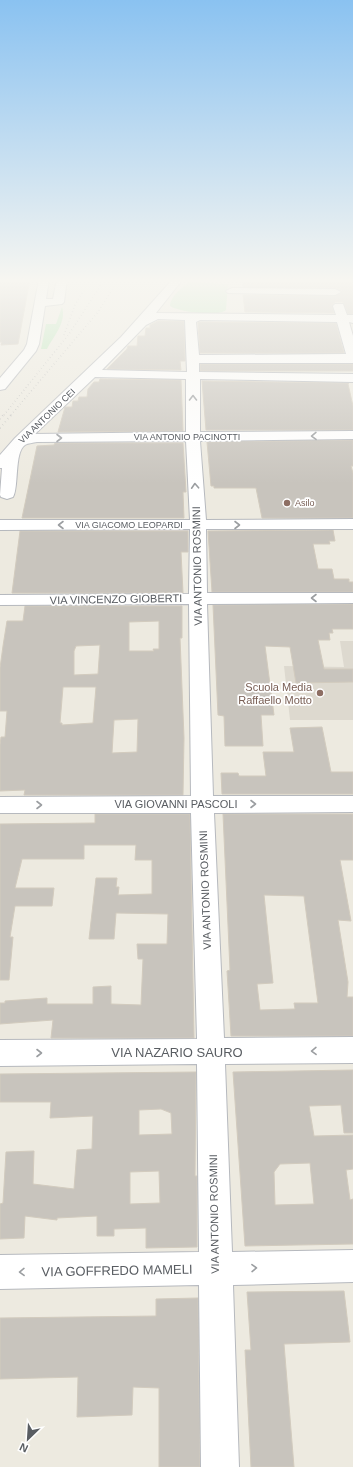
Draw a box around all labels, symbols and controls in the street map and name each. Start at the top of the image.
street label: VIA ANTONIO CEI [17,387,77,445]
one-way arrow [189,395,197,401]
street label: VIA ANTONIO PACINOTTI [134,432,240,442]
one-way arrow [311,432,317,440]
one-way arrow [56,434,62,442]
one-way arrow [191,483,200,489]
marker: Asilo [282,498,292,508]
place label: Asilo [295,498,315,508]
street label: VIA ANTONIO ROSMINI [190,506,204,626]
street label: VIA GIACOMO LEOPARDI [75,520,183,530]
one-way arrow [58,521,64,529]
one-way arrow [234,521,240,529]
street label: VIA VINCENZO GIOBERTI [50,592,182,606]
one-way arrow [311,594,317,602]
place label: Scuola Media Raffaello Motto [238,681,313,706]
marker: Scuola Media Raffaello Motto [315,688,325,698]
street label: VIA GIOVANNI PASCOLI [114,798,238,810]
one-way arrow [250,800,256,808]
one-way arrow [36,801,42,809]
street label: VIA ANTONIO ROSMINI [197,830,213,950]
street label: VIA NAZARIO SAURO [111,1045,243,1060]
one-way arrow [311,1046,317,1055]
one-way arrow [36,1049,42,1057]
street label: VIA ANTONIO ROSMINI [207,1154,221,1274]
street label: VIA GOFFREDO MAMELI [41,1262,193,1279]
one-way arrow [251,1264,257,1272]
one-way arrow [19,1268,25,1276]
north arrow [8,1419,48,1459]
text: N [18,1441,30,1455]

